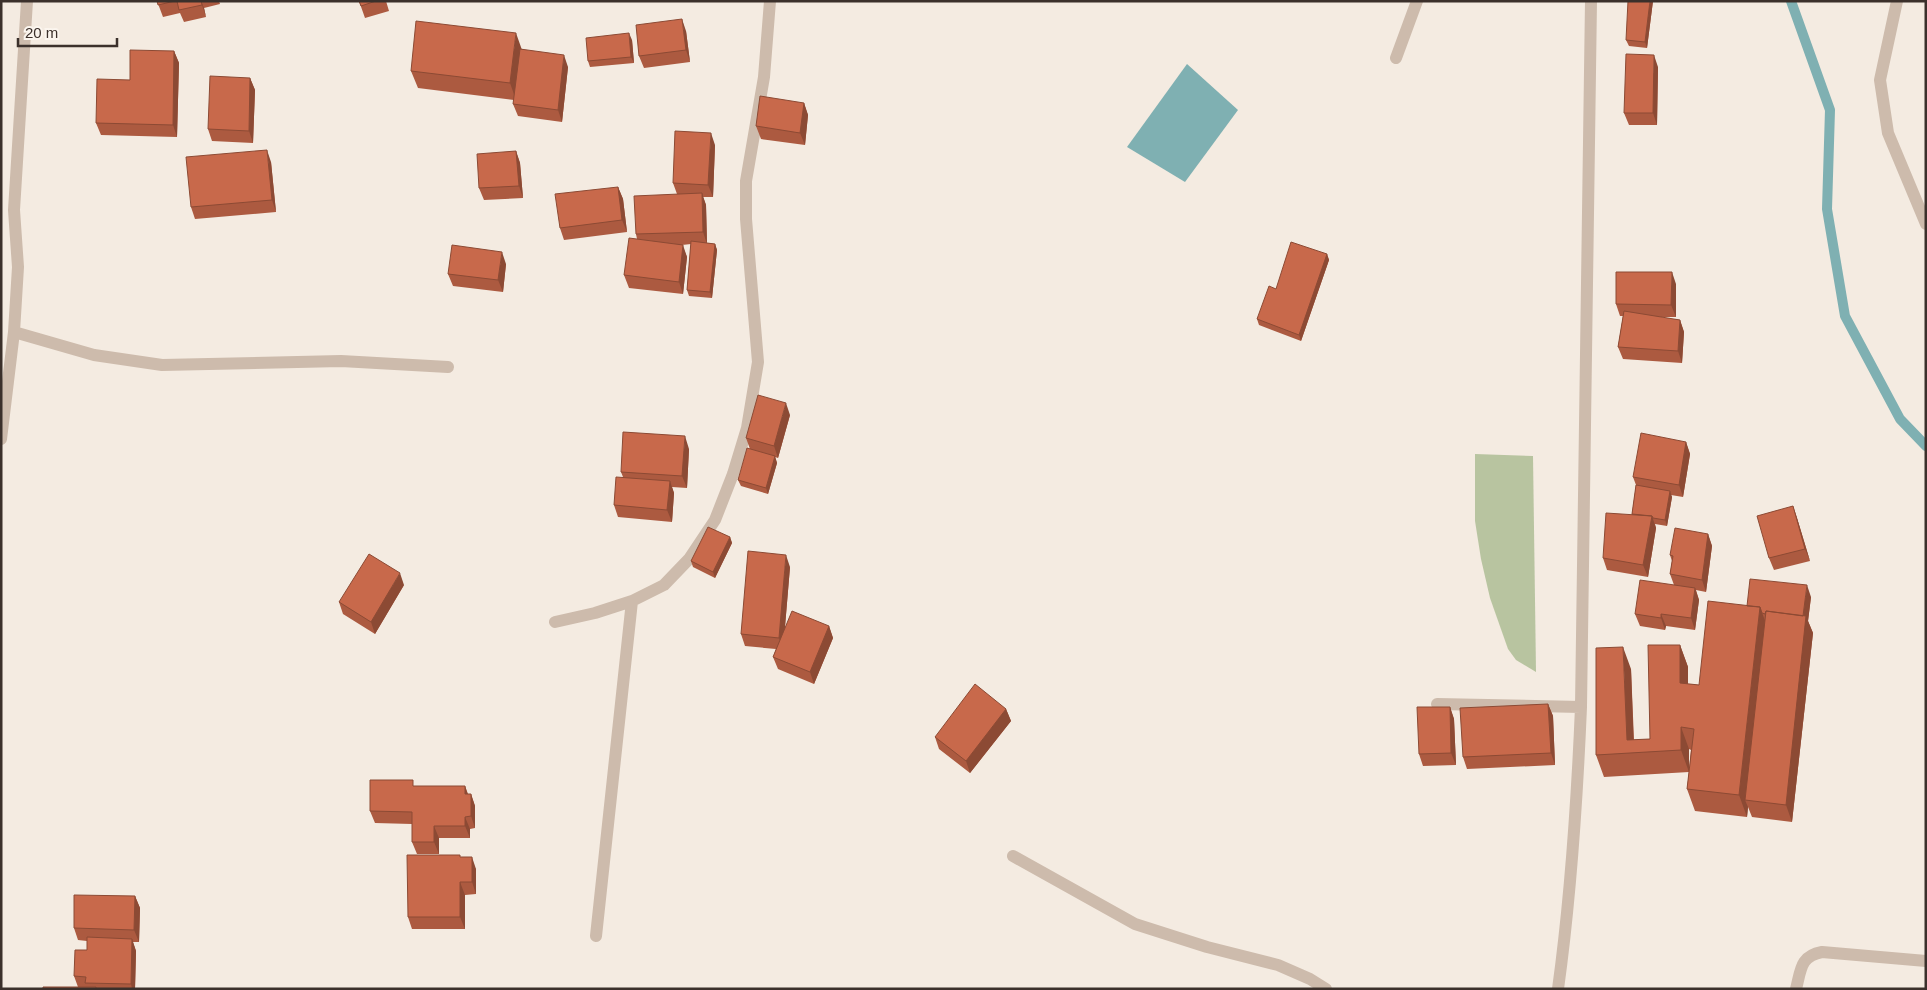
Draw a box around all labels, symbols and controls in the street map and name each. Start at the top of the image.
scale bar [18,15,116,47]
text: 20 m [25,24,58,41]

